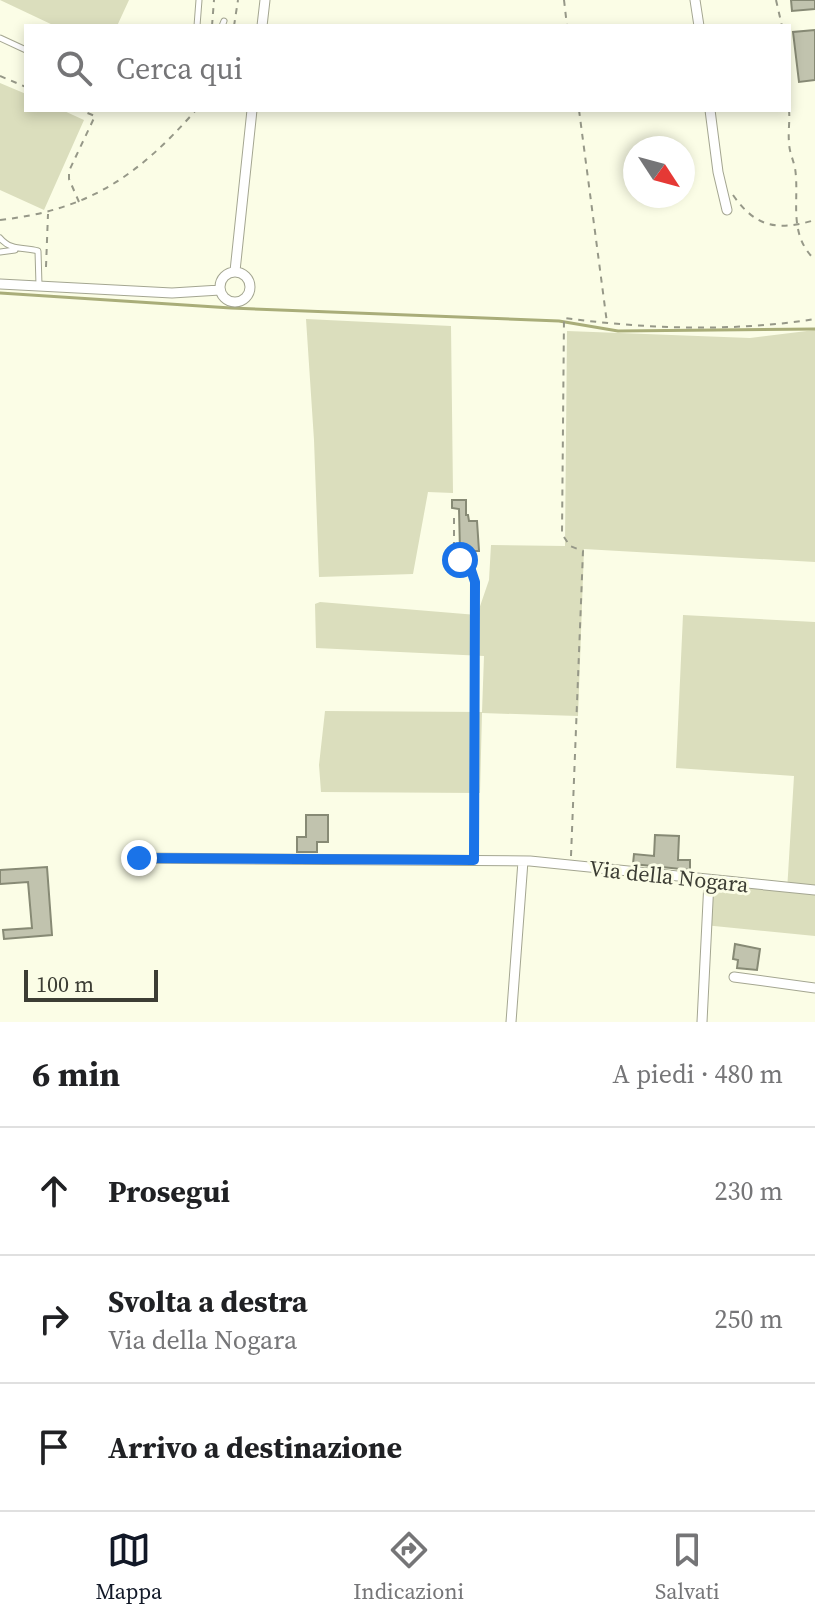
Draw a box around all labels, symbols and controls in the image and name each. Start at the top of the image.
search box [24,24,791,112]
icon: search [52,46,96,90]
text: Cerca qui [116,48,243,89]
north arrow [623,136,695,208]
route start [442,542,478,578]
route end [121,840,157,876]
street label: Via della Nogara [588,853,751,899]
scale bar [24,966,158,1002]
text: 100 m [36,969,94,999]
text: 6 min [32,1051,120,1097]
text: A piedi · 480 m [613,1056,783,1092]
icon: ahead [32,1169,76,1213]
text: Prosegui [108,1171,230,1212]
text: 230 m [715,1173,783,1209]
text: Svolta a destra [108,1281,308,1322]
icon: right [32,1297,76,1341]
text: 250 m [715,1301,783,1337]
text: Via della Nogara [108,1322,297,1358]
icon: arrive [32,1425,76,1469]
text: Arrivo a destinazione [108,1427,402,1468]
tab: Mappa [95,1528,162,1606]
tab: Indicazioni [353,1528,464,1606]
tab: Salvati [655,1528,720,1606]

